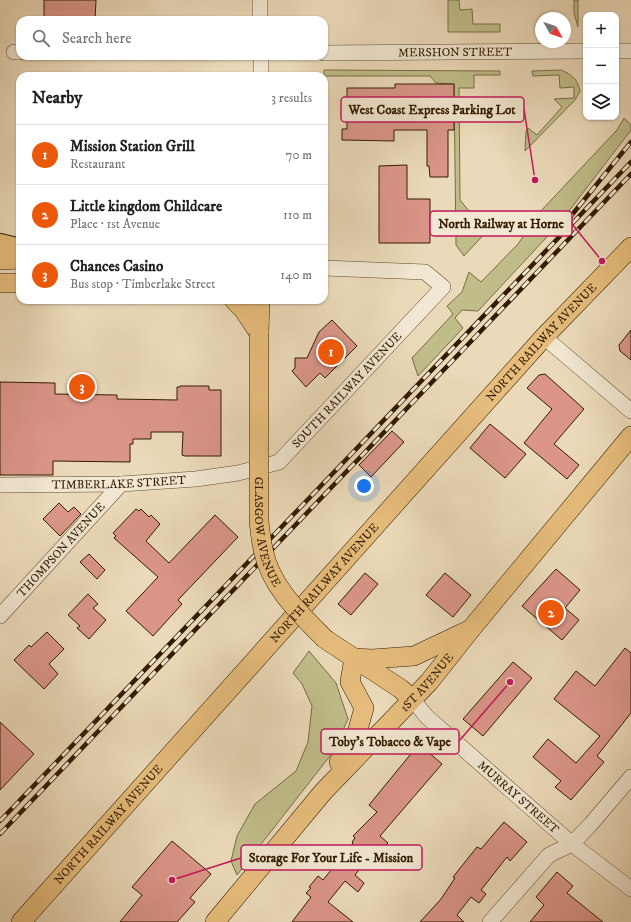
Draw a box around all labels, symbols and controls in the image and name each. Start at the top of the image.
north arrow [535,12,571,48]
map controls [583,12,619,120]
button: + [583,12,619,48]
search box [16,16,328,60]
icon: search [30,27,52,49]
text: Search here [62,29,131,48]
street label: MERSHON STREET [398,45,512,60]
button: − [583,48,619,84]
button: layers [583,84,619,120]
text: Nearby [32,87,82,109]
text: 3 results [271,90,312,106]
callout: West Coast Express Parking Lot [341,97,524,122]
text: West Coast Express Parking Lot [348,102,516,119]
text: Mission Station Grill [70,137,195,156]
text: 1 [43,147,47,163]
text: 70 m [286,147,312,163]
text: Restaurant [70,156,126,172]
text: Little kingdom Childcare [70,197,222,216]
text: 2 [42,207,48,223]
text: 110 m [283,207,312,223]
callout: North Railway at Horne [430,211,572,236]
text: Place · 1st Avenue [70,216,160,232]
text: North Railway at Horne [438,216,564,233]
text: Chances Casino [70,257,163,276]
text: 3 [43,267,47,283]
text: 140 m [280,267,312,283]
text: Bus stop · Timberlake Street [70,276,215,292]
street label: NORTH RAILWAY AVENUE [483,280,600,405]
street label: SOUTH RAILWAY AVENUE [289,329,405,451]
pin: 1 [318,337,344,367]
pin: 3 [69,372,95,402]
street label: TIMBERLAKE STREET [52,473,187,493]
your location [354,476,374,496]
street label: GLASGOW AVENUE [251,477,284,590]
street label: THOMPSON AVENUE [14,499,109,601]
street label: NORTH RAILWAY AVENUE [267,520,382,646]
pin: 2 [538,598,564,628]
street label: 1ST AVENUE [397,650,457,715]
callout: Toby's Tobacco & Vape [321,729,459,754]
text: Toby's Tobacco & Vape [328,734,452,751]
street label: MURRAY STREET [474,758,562,837]
street label: NORTH RAILWAY AVENUE [51,761,167,888]
callout: Storage For Your Life - Mission [241,845,422,870]
text: Storage For Your Life - Mission [249,850,413,867]

